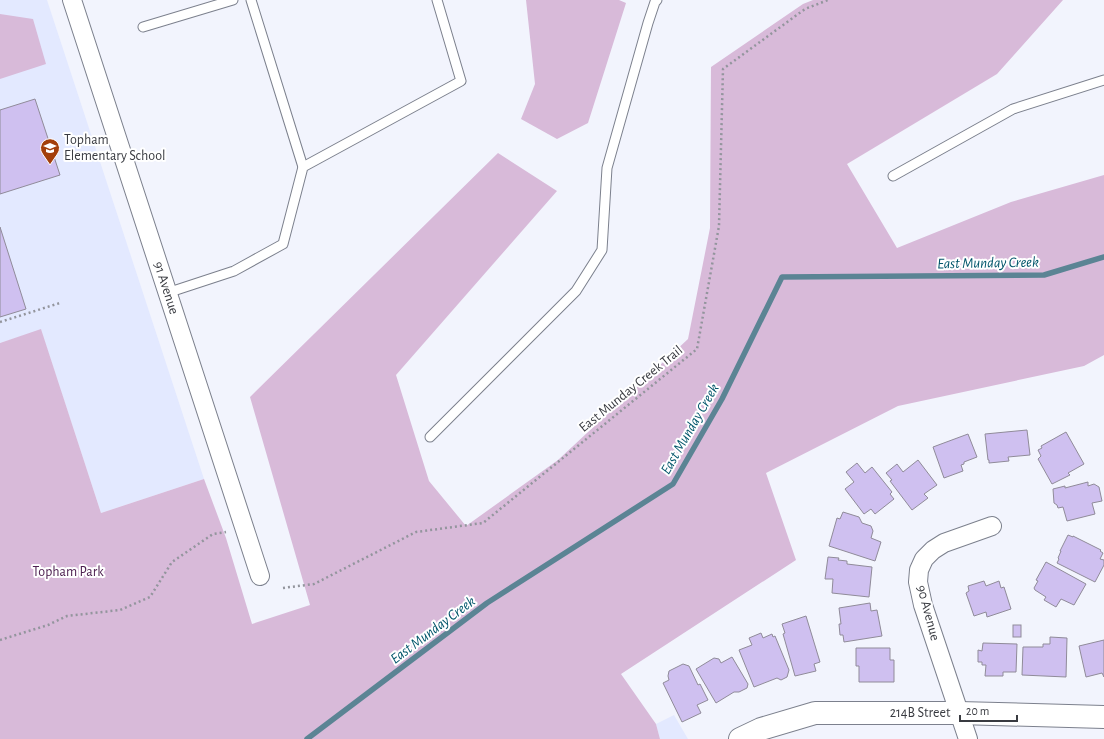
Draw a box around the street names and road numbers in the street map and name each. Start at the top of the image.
street label: 91 Avenue [151,260,181,316]
street label: East Munday Creek Trail [577,343,685,435]
street label: 90 Avenue [914,584,942,642]
street label: 214B Street [890,706,951,720]

